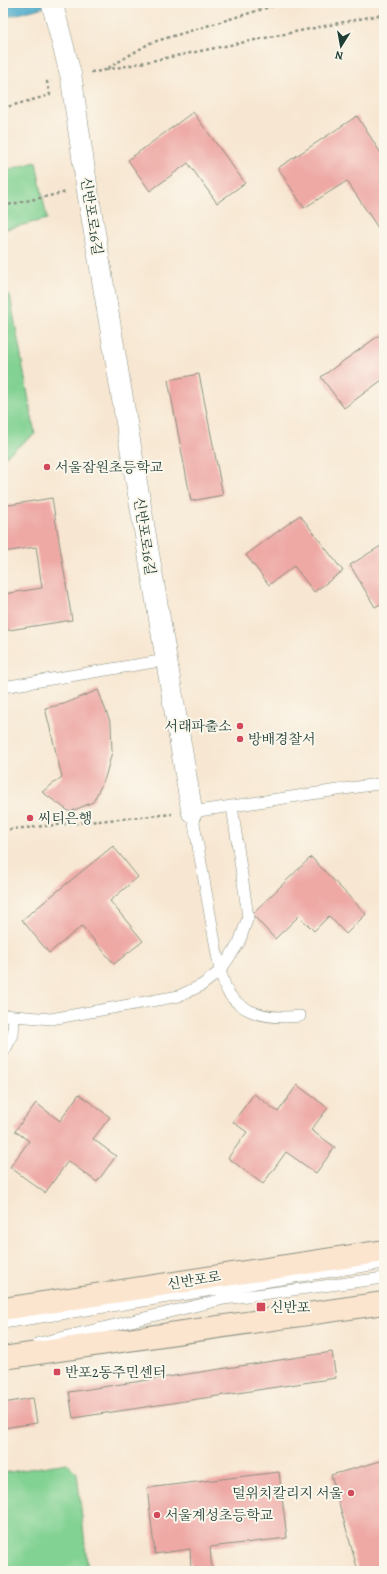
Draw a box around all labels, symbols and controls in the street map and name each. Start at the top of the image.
north arrow [321,26,361,66]
text: N [334,47,345,63]
street label: 신반포로16길 [76,176,107,257]
place label: 서울잠원초등학교 [55,458,164,477]
marker: 서울잠원초등학교 [42,462,52,472]
street label: 신반포로16길 [129,496,160,577]
place label: 서래파출소 [164,717,232,736]
marker: 서래파출소 [235,721,245,731]
place label: 방배경찰서 [248,730,316,749]
marker: 방배경찰서 [235,734,245,744]
place label: 씨티은행 [38,809,92,828]
marker: 씨티은행 [25,813,35,823]
street label: 신반포로 [166,1267,223,1294]
place label: 신반포 [270,1298,311,1317]
marker: 신반포 [255,1301,267,1313]
place label: 반포2동주민센터 [65,1363,166,1382]
marker: 반포2동주민센터 [52,1367,62,1377]
place label: 덜위치칼리지 서울 [232,1484,343,1503]
marker: 덜위치칼리지 서울 [346,1488,356,1498]
place label: 서울계성초등학교 [165,1506,274,1525]
marker: 서울계성초등학교 [152,1510,162,1520]

